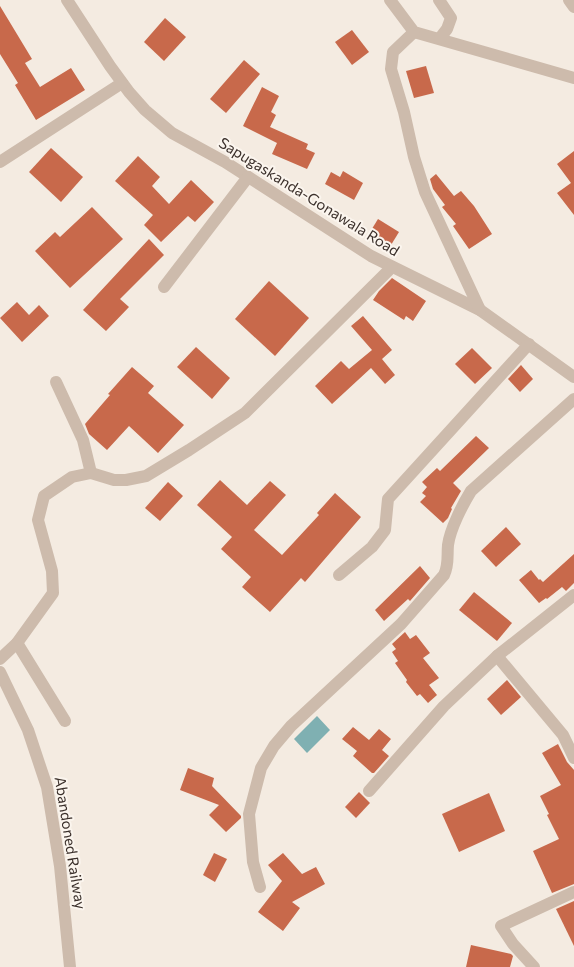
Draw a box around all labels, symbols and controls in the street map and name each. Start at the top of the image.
street label: Sapugaskanda-Gonawala Road [216,133,403,259]
street label: Abandoned Railway [52,775,90,911]

